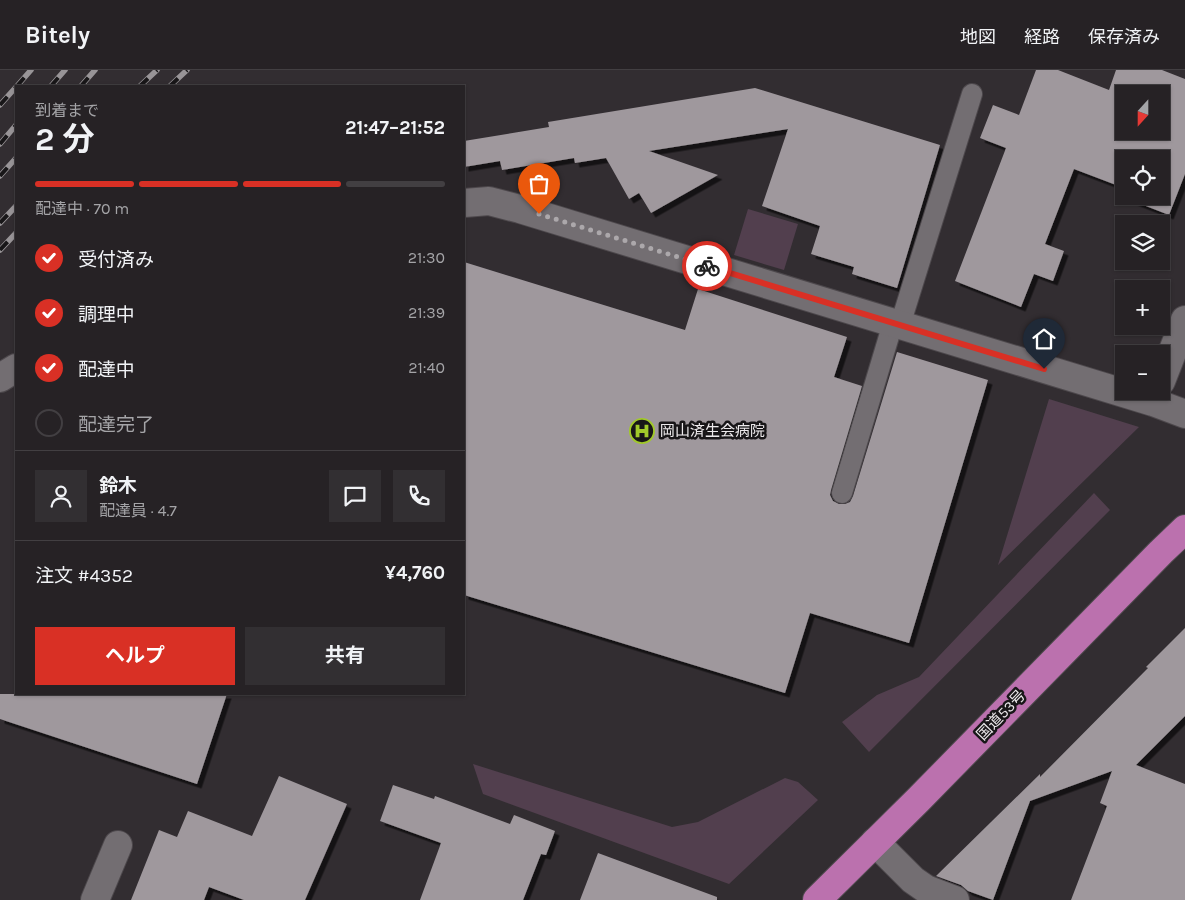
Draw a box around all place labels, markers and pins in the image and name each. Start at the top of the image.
pin [518,163,560,214]
pin [1023,318,1065,369]
hospital icon: 岡山済生会病院 [629,418,655,444]
place label: 岡山済生会病院 [660,422,765,440]

